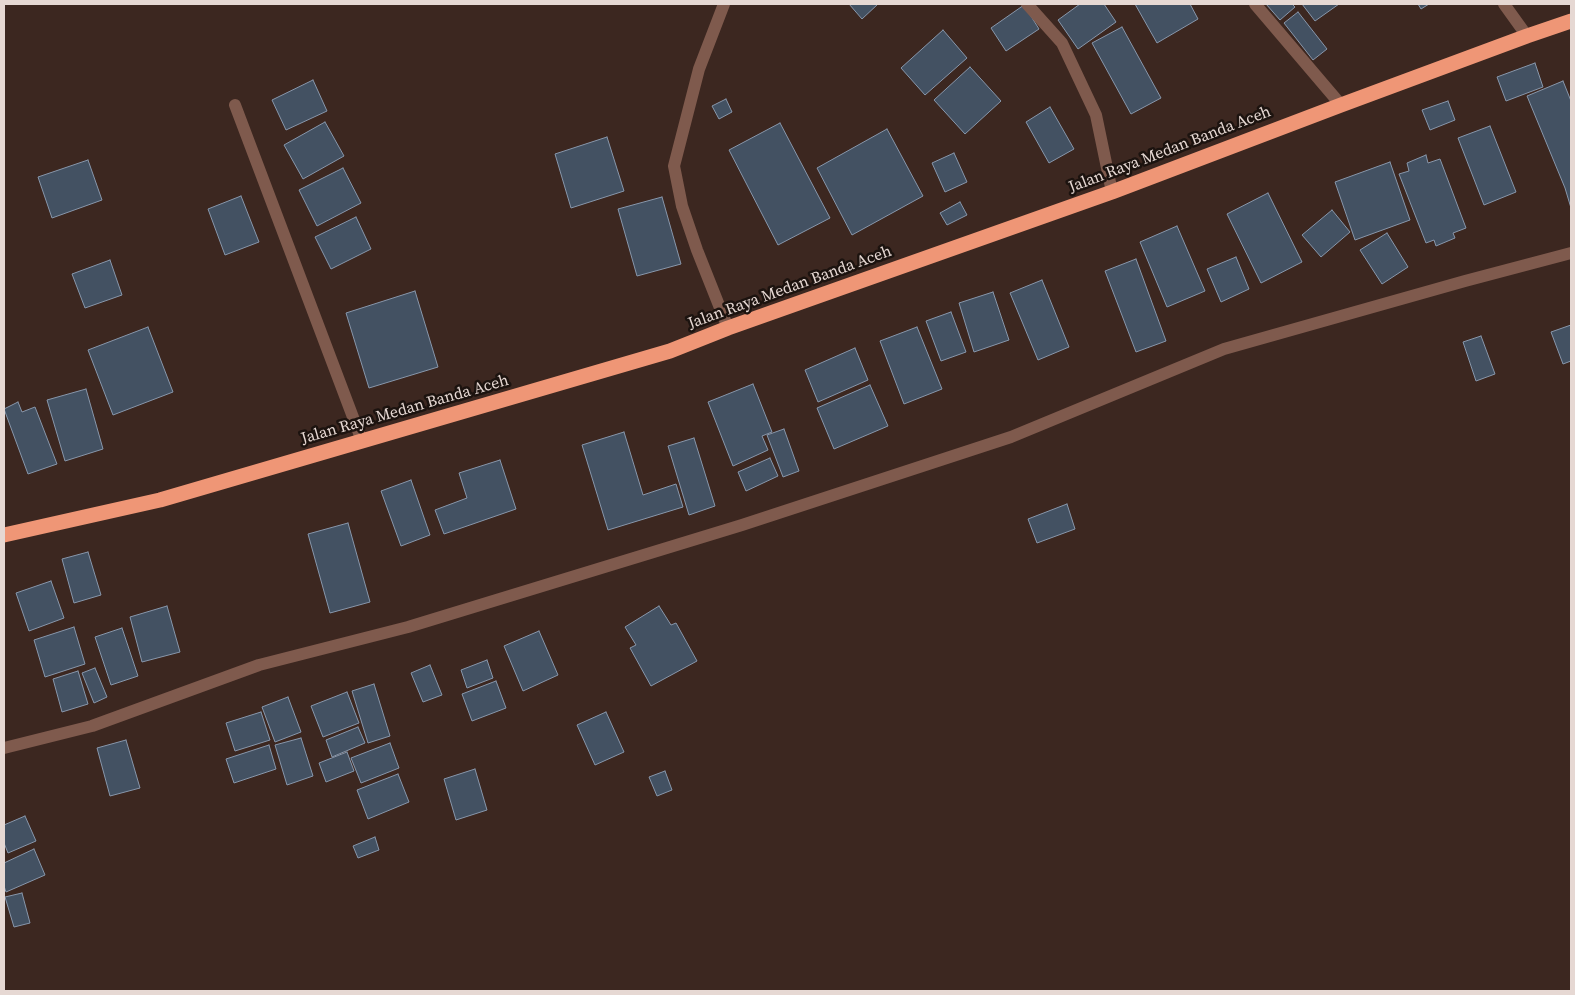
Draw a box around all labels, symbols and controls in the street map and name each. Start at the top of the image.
street label: Jalan Raya Medan Banda Aceh [1066,103,1274,197]
street label: Jalan Raya Medan Banda Aceh [686,242,894,334]
street label: Jalan Raya Medan Banda Aceh [299,371,511,449]

